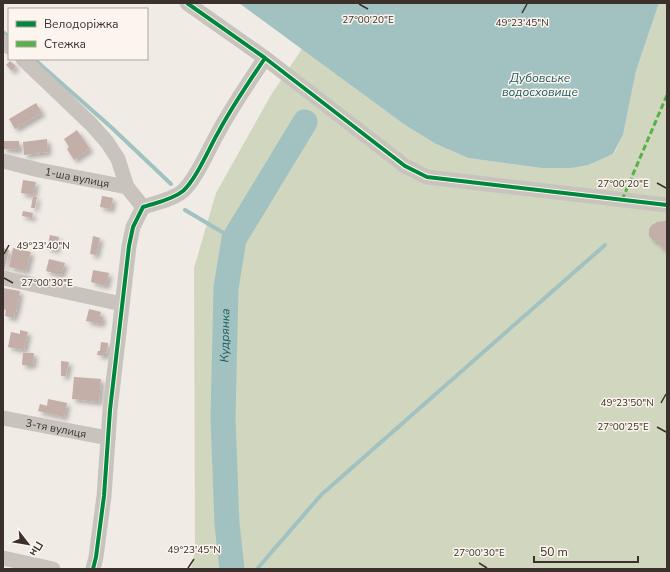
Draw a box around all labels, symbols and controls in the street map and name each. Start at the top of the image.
legend [8,8,148,60]
text: 27°00'20"E [342,13,394,27]
text: Велодоріжка [44,16,118,32]
text: 49°23'45"N [495,16,549,30]
text: Стежка [44,36,86,52]
water label: Дубовське водосховище [502,70,578,100]
street label: 1-ша вулиця [44,164,111,191]
text: 27°00'20"E [597,177,649,191]
text: 49°23'40"N [16,239,70,253]
text: 27°00'30"E [21,276,73,290]
water label: Кудрянка [216,308,234,363]
text: 49°23'50"N [600,396,654,410]
street label: 3-тя вулиця [24,415,88,441]
text: 27°00'25"E [597,420,649,434]
north arrow [8,524,48,564]
scale bar [534,538,638,564]
text: Пн [26,539,46,559]
text: 49°23'45"N [167,543,221,557]
text: 50 m [540,544,568,560]
text: 27°00'30"E [453,546,505,560]

